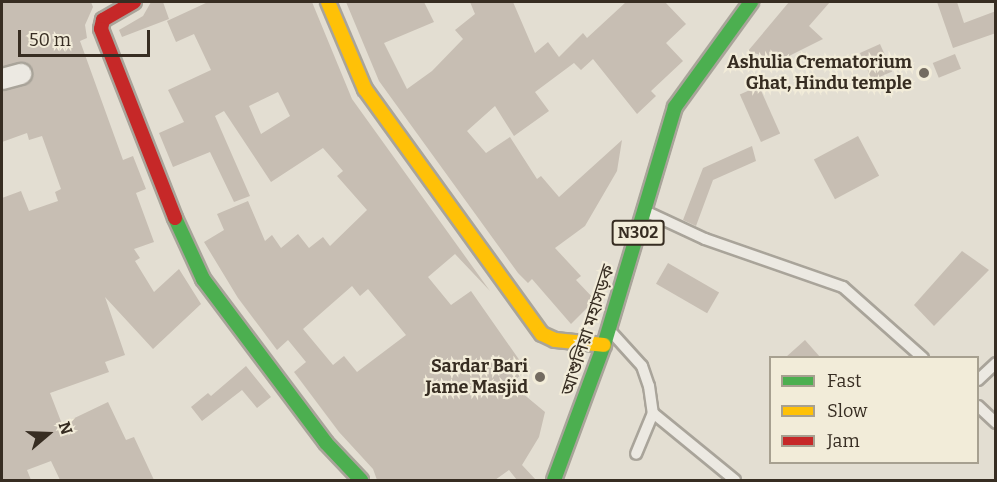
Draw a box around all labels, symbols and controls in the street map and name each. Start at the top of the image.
scale bar [21,18,153,56]
text: 50 m [29,29,71,51]
place label: Ashulia Crematorium Ghat, Hindu temple [727,52,912,94]
marker: Ashulia Crematorium Ghat, Hindu temple [917,66,931,80]
road number: N302 [611,220,665,246]
street label: আশুলিয়া মহাসড়ক [557,262,619,398]
place label: Sardar Bari Jame Masjid [426,356,528,398]
legend [769,356,979,464]
marker: Sardar Bari Jame Masjid [533,370,547,384]
text: Fast [827,370,862,392]
text: Slow [827,400,867,422]
north arrow [18,404,78,464]
text: N [54,419,76,437]
text: Jam [827,430,860,452]

